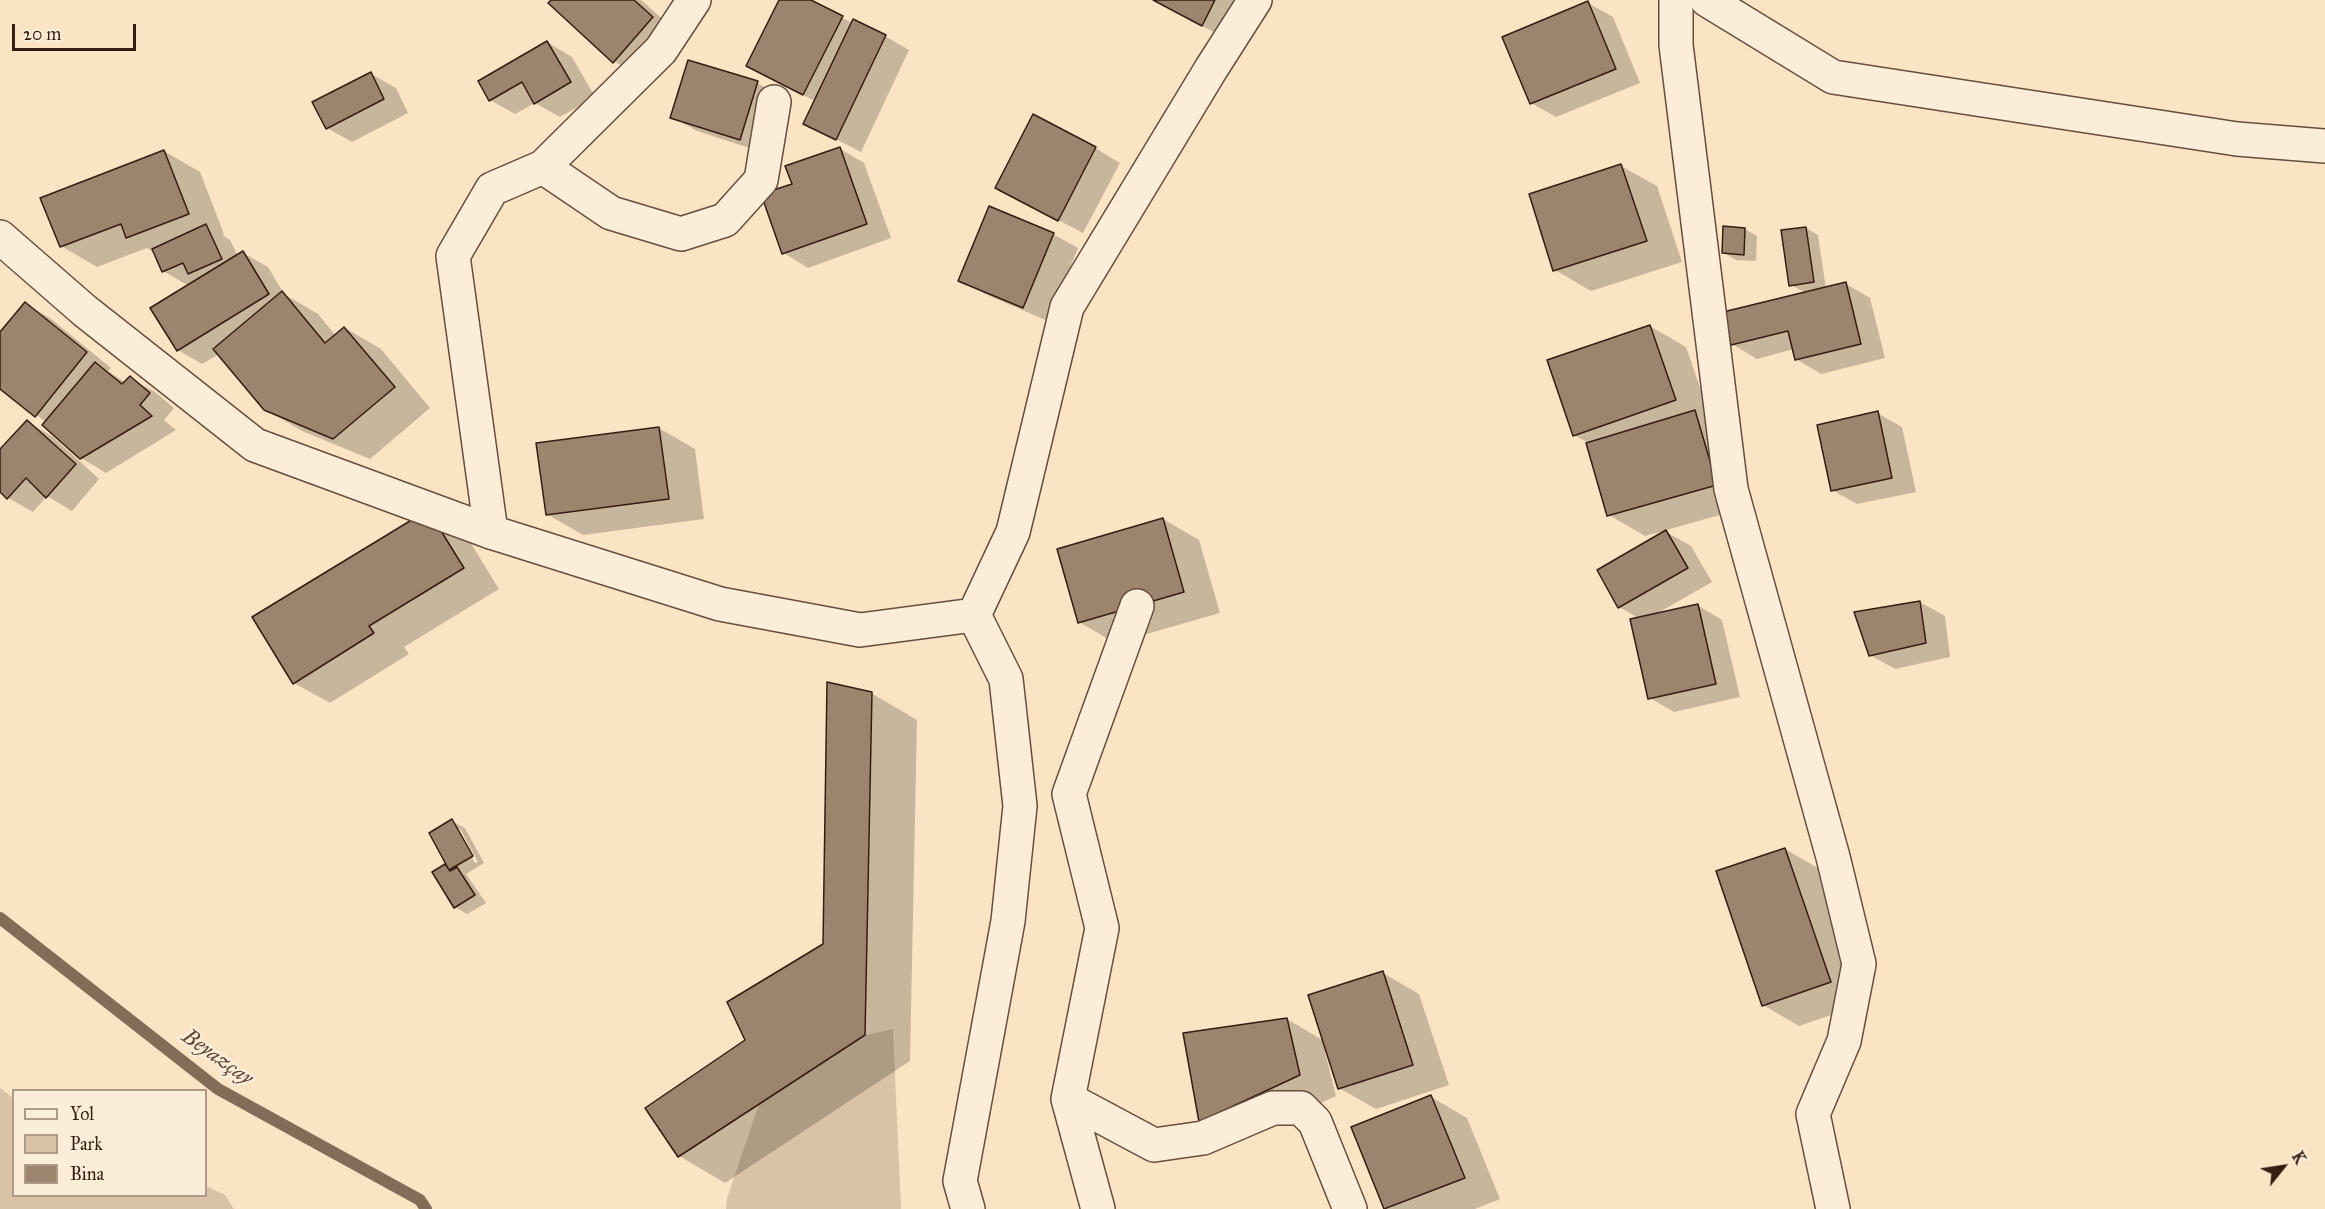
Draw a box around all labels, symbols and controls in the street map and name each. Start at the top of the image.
scale bar [15,12,140,50]
text: 20 m [23,23,61,45]
water label: Beyazçay [176,1024,258,1092]
legend [12,1089,207,1197]
text: Yol [70,1103,94,1125]
text: Park [70,1133,103,1155]
north arrow [2253,1137,2313,1197]
text: K [2288,1148,2310,1167]
text: Bina [70,1163,104,1185]

